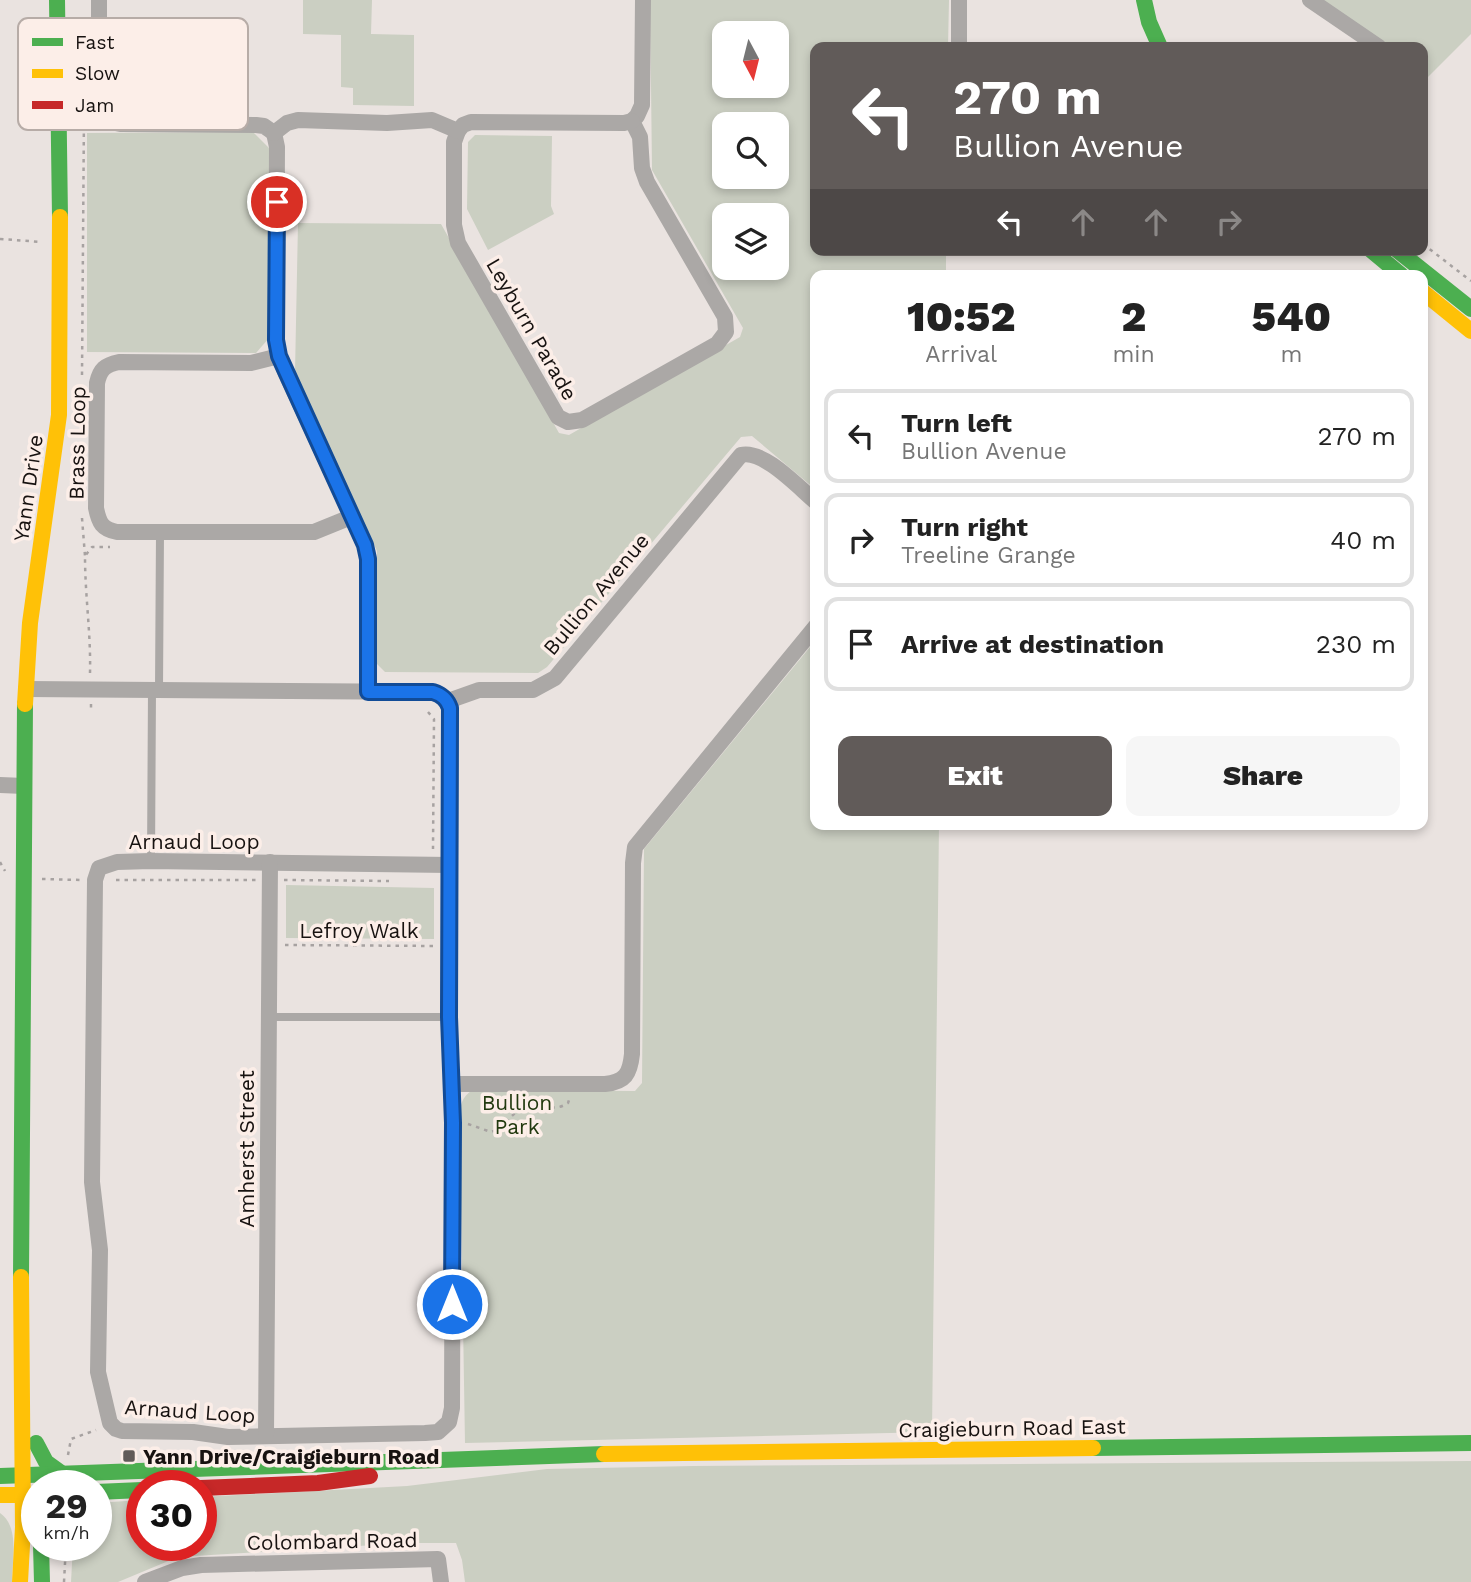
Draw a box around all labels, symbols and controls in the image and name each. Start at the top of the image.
legend [18,18,248,130]
north arrow [712,21,789,98]
map controls [712,21,789,280]
text: Fast [75,31,114,54]
text: Slow [75,62,120,85]
text: 270 m [953,68,1102,126]
icon: left [838,70,929,161]
text: Jam [75,94,114,117]
button: search [712,112,789,189]
text: Bullion Avenue [953,127,1184,165]
pin [247,172,307,232]
icon: arrive [258,183,296,221]
button: layers [712,203,789,280]
icon: left [991,203,1029,241]
icon: ahead [1064,203,1102,241]
icon: ahead [1137,203,1175,241]
icon: right [1210,203,1248,241]
street label: Leyburn Parade [481,254,583,404]
text: 10:52 [907,292,1015,341]
text: 2 [1121,292,1146,341]
text: 540 [1252,292,1331,341]
text: Arrival [925,341,997,368]
text: min [1112,341,1155,368]
text: m [1280,341,1302,368]
street label: Brass Loop [64,386,90,500]
text: Turn left [901,408,1012,438]
icon: left [842,417,880,455]
text: 270 m [1317,421,1396,451]
street label: Yann Drive [8,433,48,543]
text: Bullion Avenue [901,438,1067,465]
text: Turn right [901,512,1028,542]
icon: right [842,521,880,559]
text: 40 m [1330,525,1396,555]
street label: Bullion Avenue [538,528,654,660]
text: Treeline Grange [901,542,1076,569]
icon: arrive [842,625,880,663]
text: Arrive at destination [901,629,1164,659]
text: 230 m [1316,629,1396,659]
button: Exit [838,736,1112,816]
button: Share [1126,736,1400,816]
street label: Arnaud Loop [128,829,260,854]
street label: Lefroy Walk [299,918,419,943]
street label: Amherst Street [234,1070,259,1228]
park label: Bullion Park [482,1090,552,1139]
position arrow [415,1267,489,1341]
street label: Arnaud Loop [124,1394,256,1428]
street label: Craigieburn Road East [898,1414,1126,1442]
place label: Yann Drive/Craigieburn Road [143,1444,439,1469]
marker: Yann Drive/Craigieburn Road [121,1448,137,1464]
speed limit sign: 30 [126,1470,217,1561]
text: 29 [45,1485,88,1527]
text: km/h [43,1522,90,1543]
street label: Colombard Road [246,1527,418,1555]

